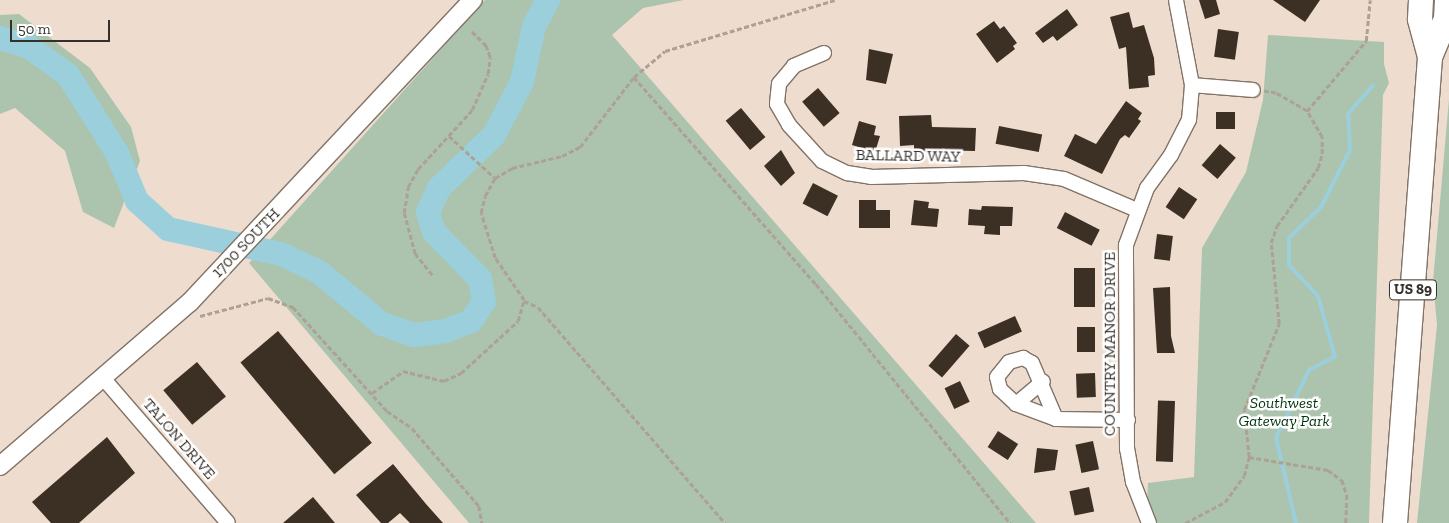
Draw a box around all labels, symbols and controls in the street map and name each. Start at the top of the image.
scale bar [12,10,112,42]
text: 50 m [18,20,51,38]
street label: BALLARD WAY [855,145,961,167]
street label: 1700 SOUTH [208,204,284,282]
street label: COUNTRY MANOR DRIVE [1100,252,1120,436]
road number: US 89 [1388,278,1438,302]
park label: Southwest Gateway Park [1238,393,1330,431]
street label: TALON DRIVE [139,395,219,483]

